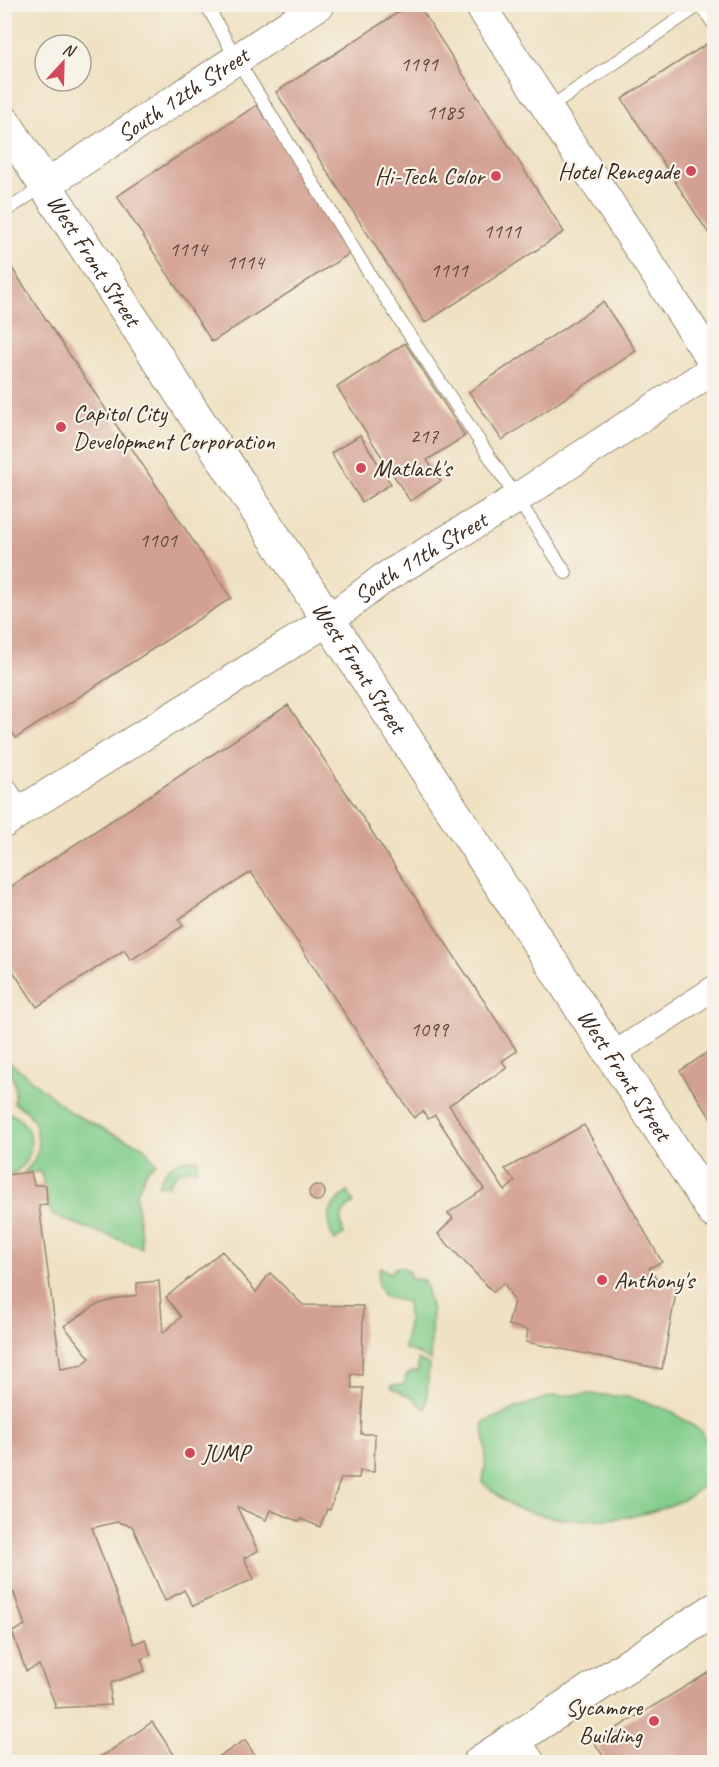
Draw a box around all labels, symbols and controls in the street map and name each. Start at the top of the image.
north arrow [33,33,93,93]
text: N [60,39,79,62]
street label: South 12th Street [111,39,256,149]
house number: 1191 [400,51,439,77]
house number: 1185 [426,99,465,125]
place label: Hotel Renegade [558,156,681,186]
place label: Hi-Tech Color [375,161,486,191]
marker: Hotel Renegade [684,164,698,178]
marker: Hi-Tech Color [489,169,503,183]
street label: West Front Street [40,189,149,334]
house number: 1111 [483,218,522,244]
house number: 1114 [169,236,209,262]
house number: 1114 [226,249,266,275]
house number: 1111 [430,257,469,283]
place label: Capitol City Development Corporation [73,398,275,456]
marker: Capitol City Development Corporation [54,420,68,434]
house number: 217 [410,423,440,449]
place label: Matlack's [373,453,454,483]
marker: Matlack's [354,461,368,475]
street label: South 11th Street [348,504,494,611]
house number: 1101 [139,527,178,553]
street label: West Front Street [305,596,414,741]
street label: West Front Street [571,1003,680,1148]
house number: 1099 [410,1016,449,1042]
place label: Anthony's [614,1265,697,1295]
marker: Anthony's [595,1273,609,1287]
place label: JUMP [201,1438,253,1468]
marker: JUMP [183,1446,197,1460]
place label: Sycamore Building [565,1692,644,1750]
marker: Sycamore Building [647,1714,661,1728]

